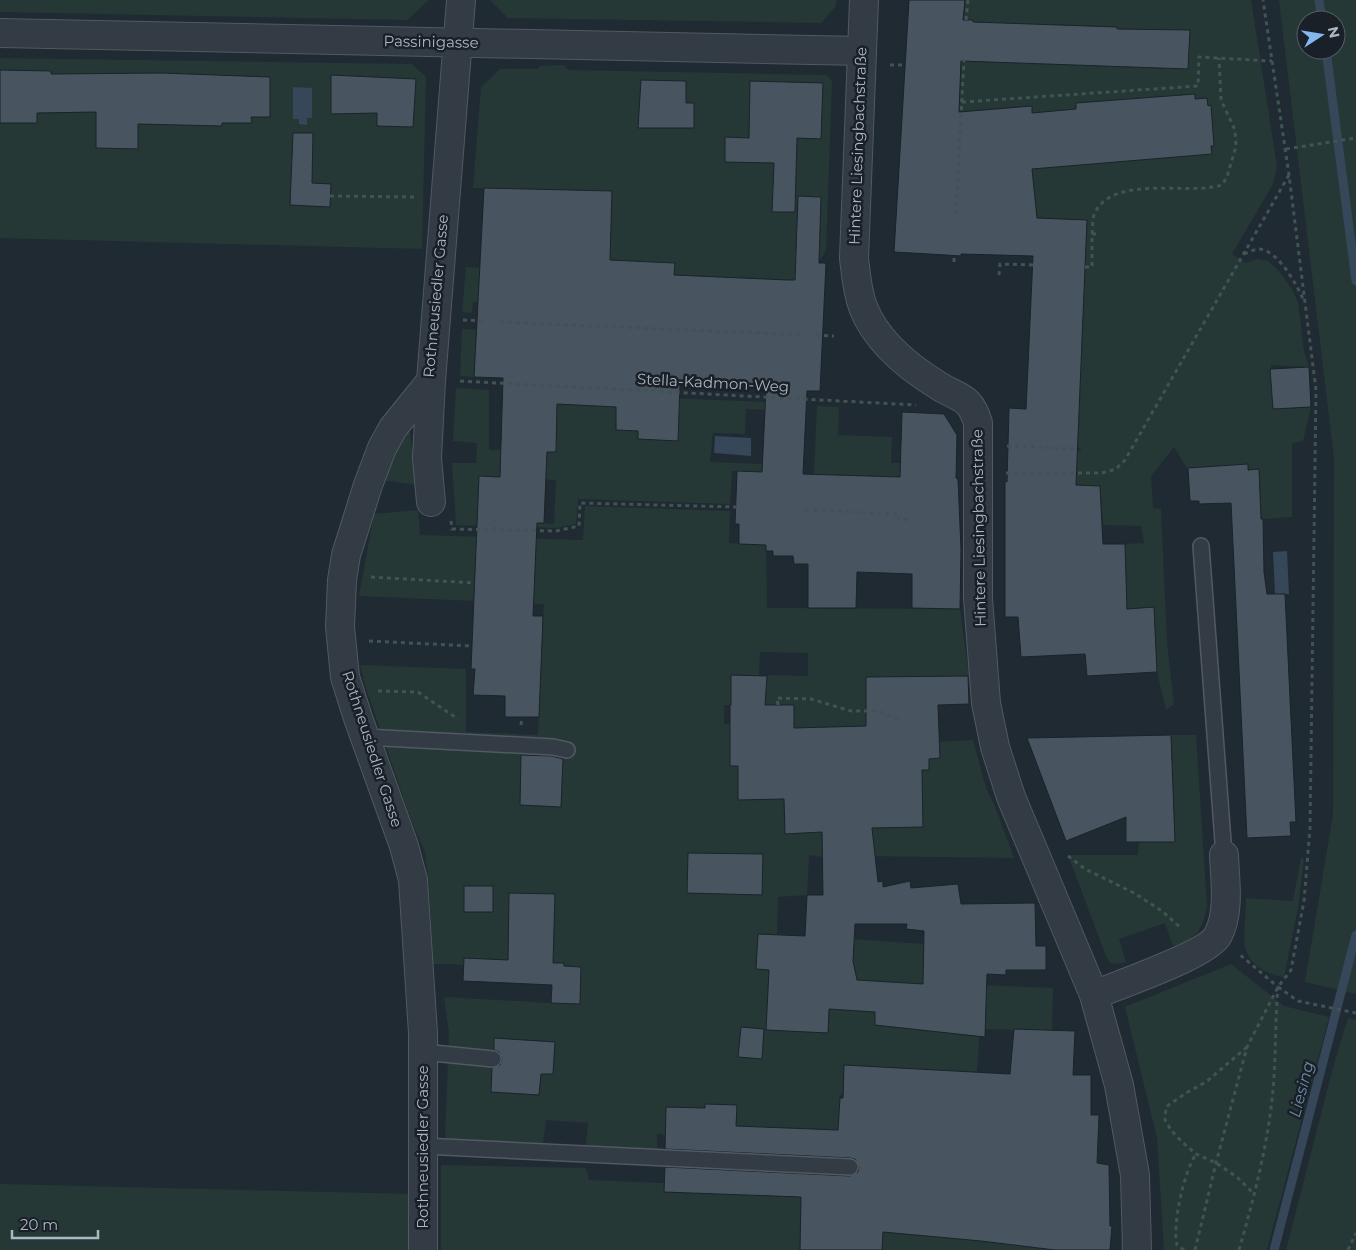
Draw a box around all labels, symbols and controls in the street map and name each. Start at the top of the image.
north arrow [1296,10,1346,60]
text: N [1324,25,1344,40]
street label: Passinigasse [383,31,479,52]
street label: Hintere Liesingbachstraße [845,47,870,245]
street label: Rothneusiedler Gasse [419,214,452,378]
street label: Stella-Kadmon-Weg [637,369,790,396]
street label: Hintere Liesingbachstraße [967,429,990,627]
street label: Rothneusiedler Gasse [338,668,407,830]
water label: Liesing [1285,1059,1318,1119]
street label: Rothneusiedler Gasse [413,1065,432,1229]
scale bar [12,1208,99,1240]
text: 20 m [20,1215,58,1234]

